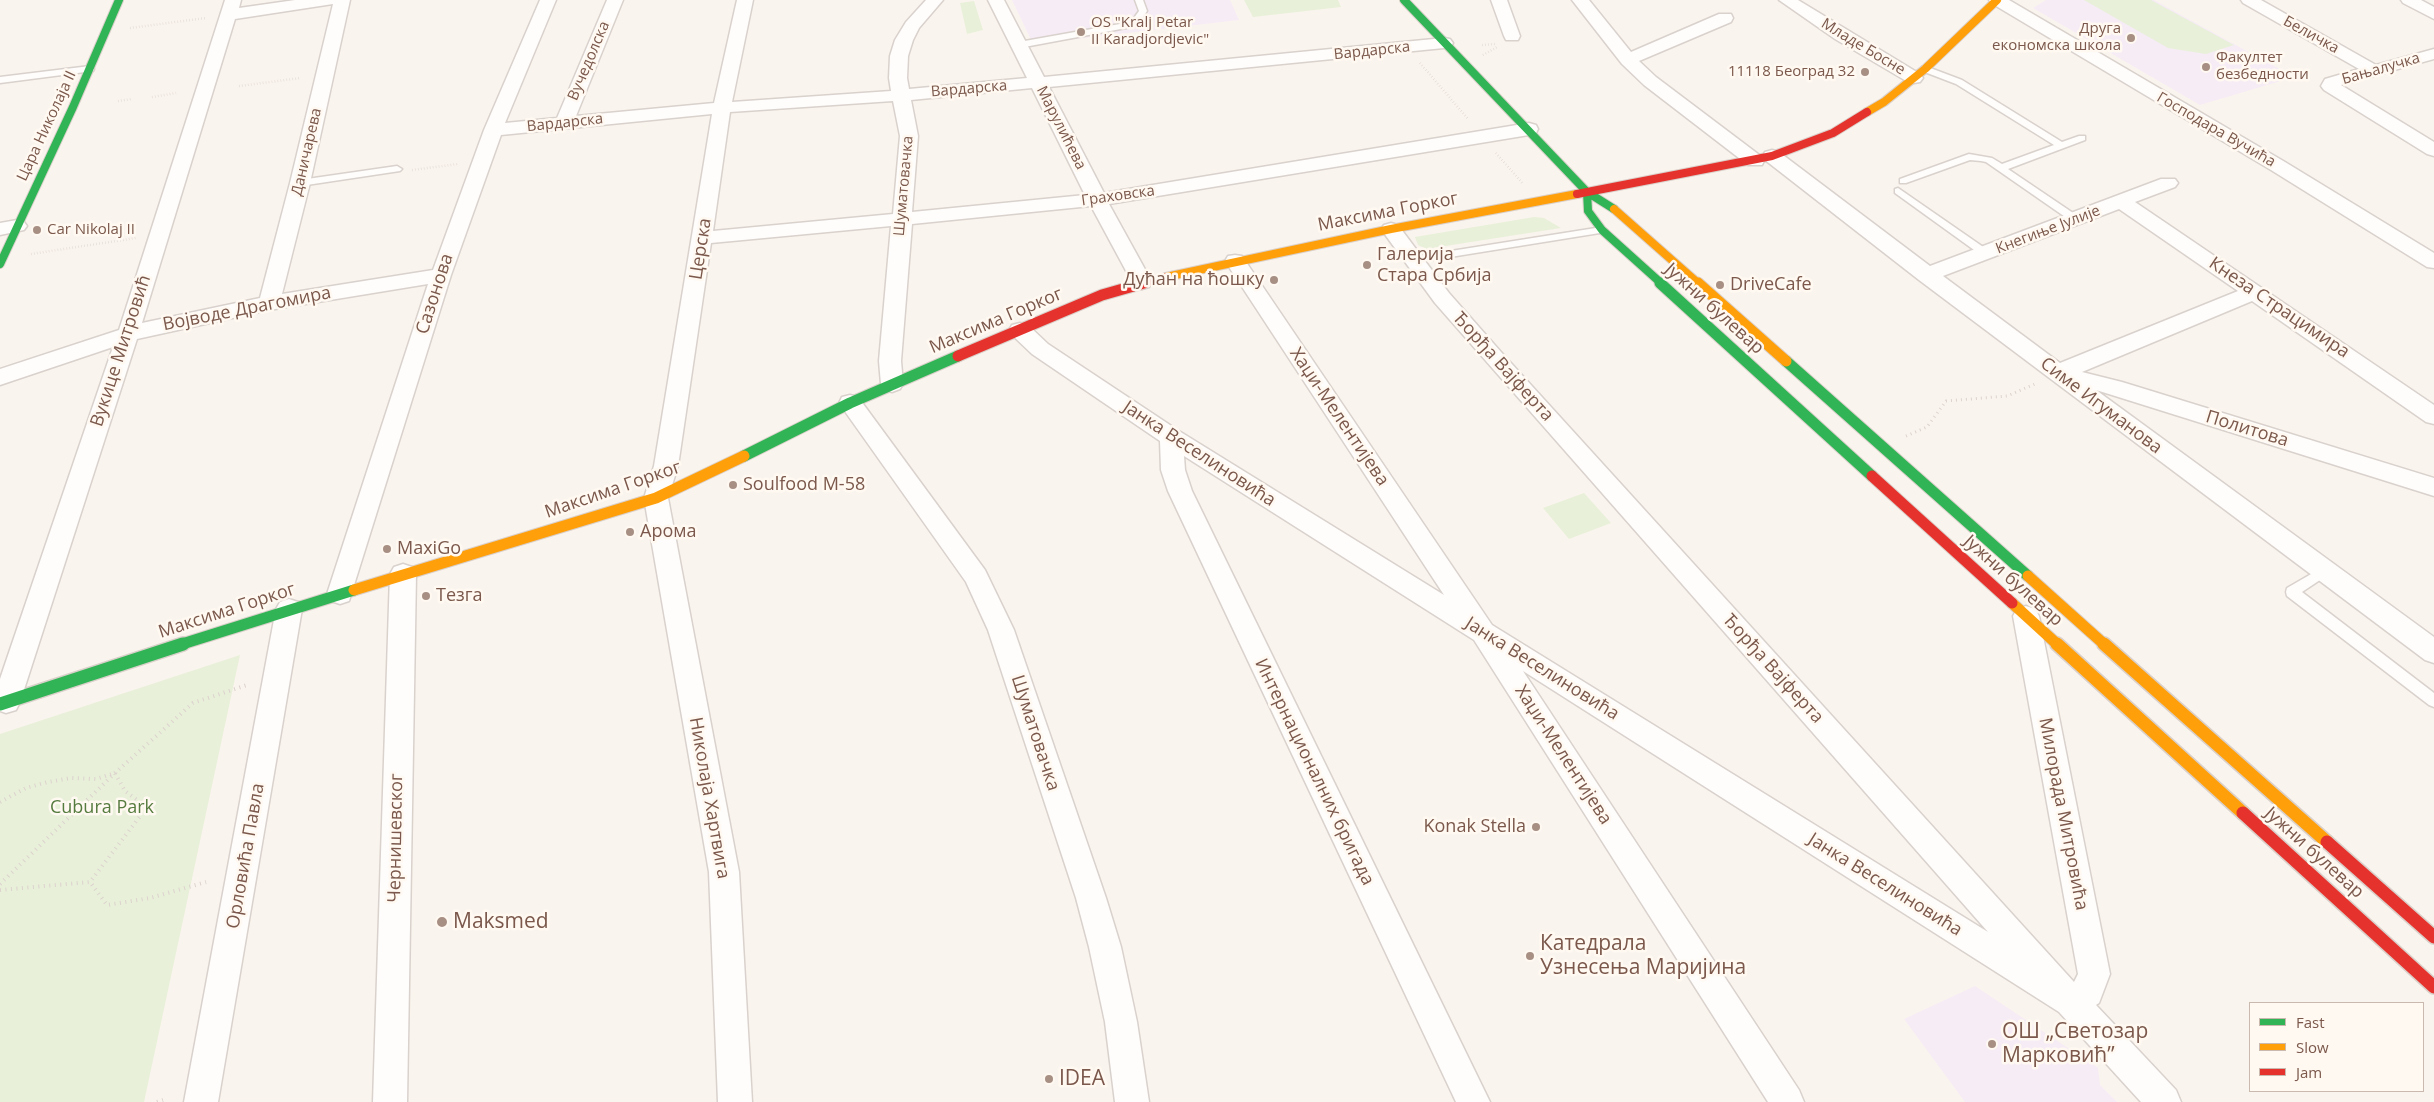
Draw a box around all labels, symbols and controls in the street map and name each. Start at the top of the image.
street label: Беличка [2280,12,2342,58]
place label: OS "Kralj Petar II Karadjordjevic" [1091,14,1209,49]
street label: Младе Босне [1818,15,1908,79]
street label: Вучедолска [564,19,614,103]
place label: Друга економска школа [1992,20,2121,55]
marker: OS "Kralj Petar II Karadjordjevic" [1075,26,1087,38]
marker: Друга економска школа [2125,32,2137,44]
street label: Вардарска [1333,38,1411,64]
place label: Факултет безбедности [2216,49,2309,84]
street label: Бањалучка [2340,49,2422,89]
marker: Факултет безбедности [2200,61,2212,73]
place label: 11118 Београд 32 [1728,63,1855,81]
marker: 11118 Београд 32 [1859,66,1871,78]
street label: Цара Николаја II [14,68,80,184]
street label: Вардарска [930,77,1008,101]
street label: Марулићева [1032,83,1090,173]
street label: Господара Вучића [2153,89,2279,171]
street label: Даничарева [288,106,326,198]
street label: Вардарска [526,110,604,136]
street label: Шуматовачка [891,135,917,237]
street label: Граховска [1080,182,1156,210]
street label: Максима Горког [1316,188,1460,236]
street label: Кнегиње Јулије [1993,202,2103,258]
street label: Церска [685,217,717,281]
place label: Car Nikolaj II [47,221,135,239]
marker: Car Nikolaj II [31,224,43,236]
place label: Галерија Стара Србија [1377,244,1492,286]
street label: Сазонова [412,251,458,337]
street label: Кнеза Страцимира [2205,253,2353,363]
marker: Галерија Стара Србија [1361,259,1373,271]
street label: Јужни булевар [1660,259,1768,359]
place label: Дућан на ћошку [1123,269,1264,291]
street label: Вукице Митровић [86,272,156,430]
marker: Дућан на ћошку [1268,274,1280,286]
place label: DriveCafe [1730,274,1812,296]
marker: DriveCafe [1714,279,1726,291]
street label: Војводе Драгомира [161,282,333,336]
street label: Максима Горког [926,283,1066,359]
street label: Ђорђа Вајферта [1448,308,1558,426]
street label: Хаџи-Мелентијева [1285,344,1393,490]
street label: Симе Игуманова [2036,353,2166,459]
street label: Јанка Веселиновића [1119,397,1279,511]
street label: Политова [2203,406,2291,452]
street label: Максима Горког [542,457,684,523]
place label: Soulfood M-58 [743,474,865,496]
marker: Soulfood M-58 [727,479,739,491]
place label: Арома [640,521,696,543]
marker: Арома [624,526,636,538]
street label: Јужни булевар [1959,531,2067,631]
place label: MaxiGo [397,538,461,560]
marker: MaxiGo [381,543,393,555]
street label: Максима Горког [156,579,298,643]
place label: Тезга [436,585,482,607]
marker: Тезга [420,590,432,602]
street label: Ђорђа Вајферта [1718,610,1828,728]
street label: Јанка Веселиновића [1461,613,1623,725]
street label: Интернационалних бригада [1250,655,1378,889]
street label: Шуматовачка [1006,672,1064,794]
street label: Хаџи-Мелентијева [1510,681,1616,829]
street label: Николаја Хартвига [684,715,734,881]
street label: Милорада Митровића [2034,716,2092,912]
street label: Чернишевског [384,773,408,903]
street label: Орловића Павла [223,782,269,930]
park label: Cubura Park [50,797,154,819]
street label: Јужни булевар [2260,803,2368,903]
place label: Konak Stella [1423,816,1526,838]
marker: Konak Stella [1530,821,1542,833]
street label: Јанка Веселиновића [1804,829,1966,941]
place label: Maksmed [453,909,549,935]
marker: Maksmed [435,915,449,929]
place label: Катедрала Узнесења Маријина [1540,931,1746,981]
marker: Катедрала Узнесења Маријина [1524,950,1536,962]
legend [2249,1002,2424,1092]
text: Fast [2296,1012,2325,1032]
place label: ОШ „Светозар Марковић” [2002,1019,2148,1069]
text: Slow [2296,1037,2329,1057]
marker: ОШ „Светозар Марковић” [1986,1038,1998,1050]
text: Jam [2296,1062,2322,1082]
place label: IDEA [1059,1066,1105,1092]
marker: IDEA [1043,1073,1055,1085]

